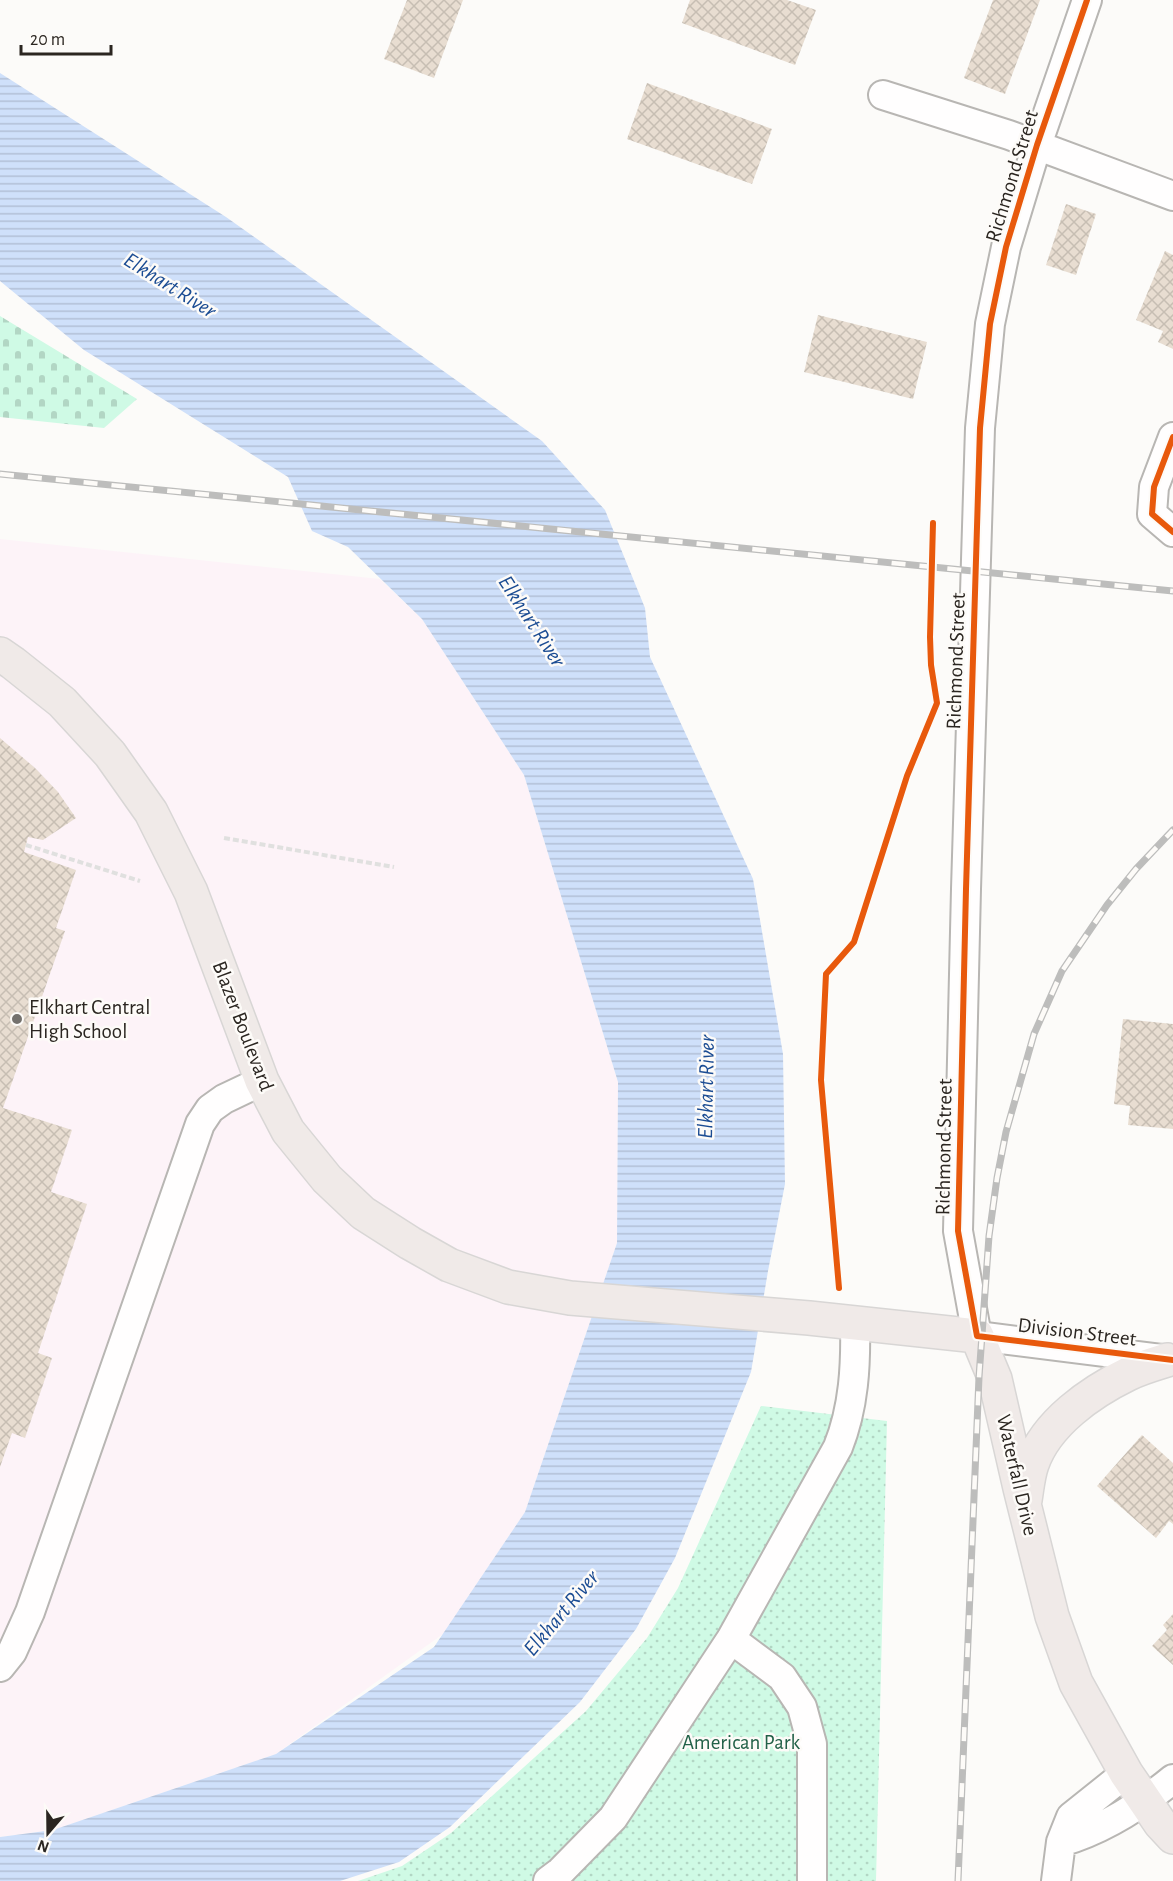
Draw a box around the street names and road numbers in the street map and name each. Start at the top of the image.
street label: Richmond Street [982,107,1042,245]
street label: Richmond Street [943,592,969,730]
street label: Blazer Boulevard [209,958,277,1094]
street label: Richmond Street [932,1078,956,1216]
street label: Division Street [1017,1314,1138,1350]
street label: Waterfall Drive [993,1412,1041,1538]

